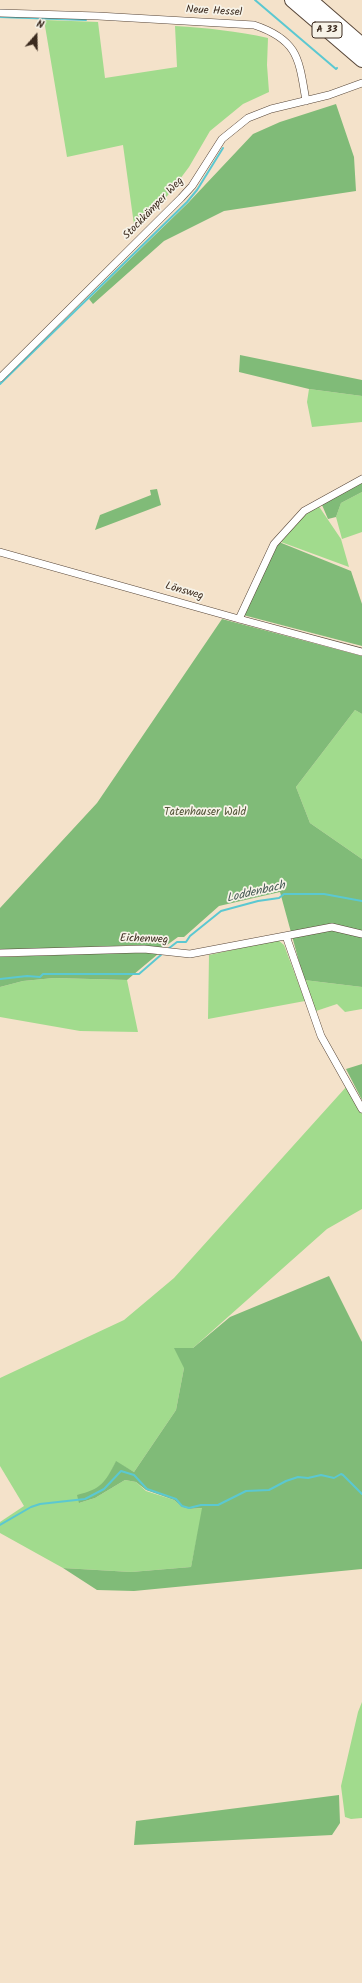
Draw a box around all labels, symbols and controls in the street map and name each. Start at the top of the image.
street label: Neue Hessel [186,4,242,20]
text: N [34,15,46,34]
north arrow [16,16,56,56]
road number: A 33 [312,22,342,38]
street label: Stockkämper Weg [121,175,187,243]
street label: Lönsweg [163,580,205,604]
park label: Tatenhauser Wald [164,806,246,820]
water label: Loddenbach [225,879,287,907]
street label: Eichenweg [120,933,168,947]

